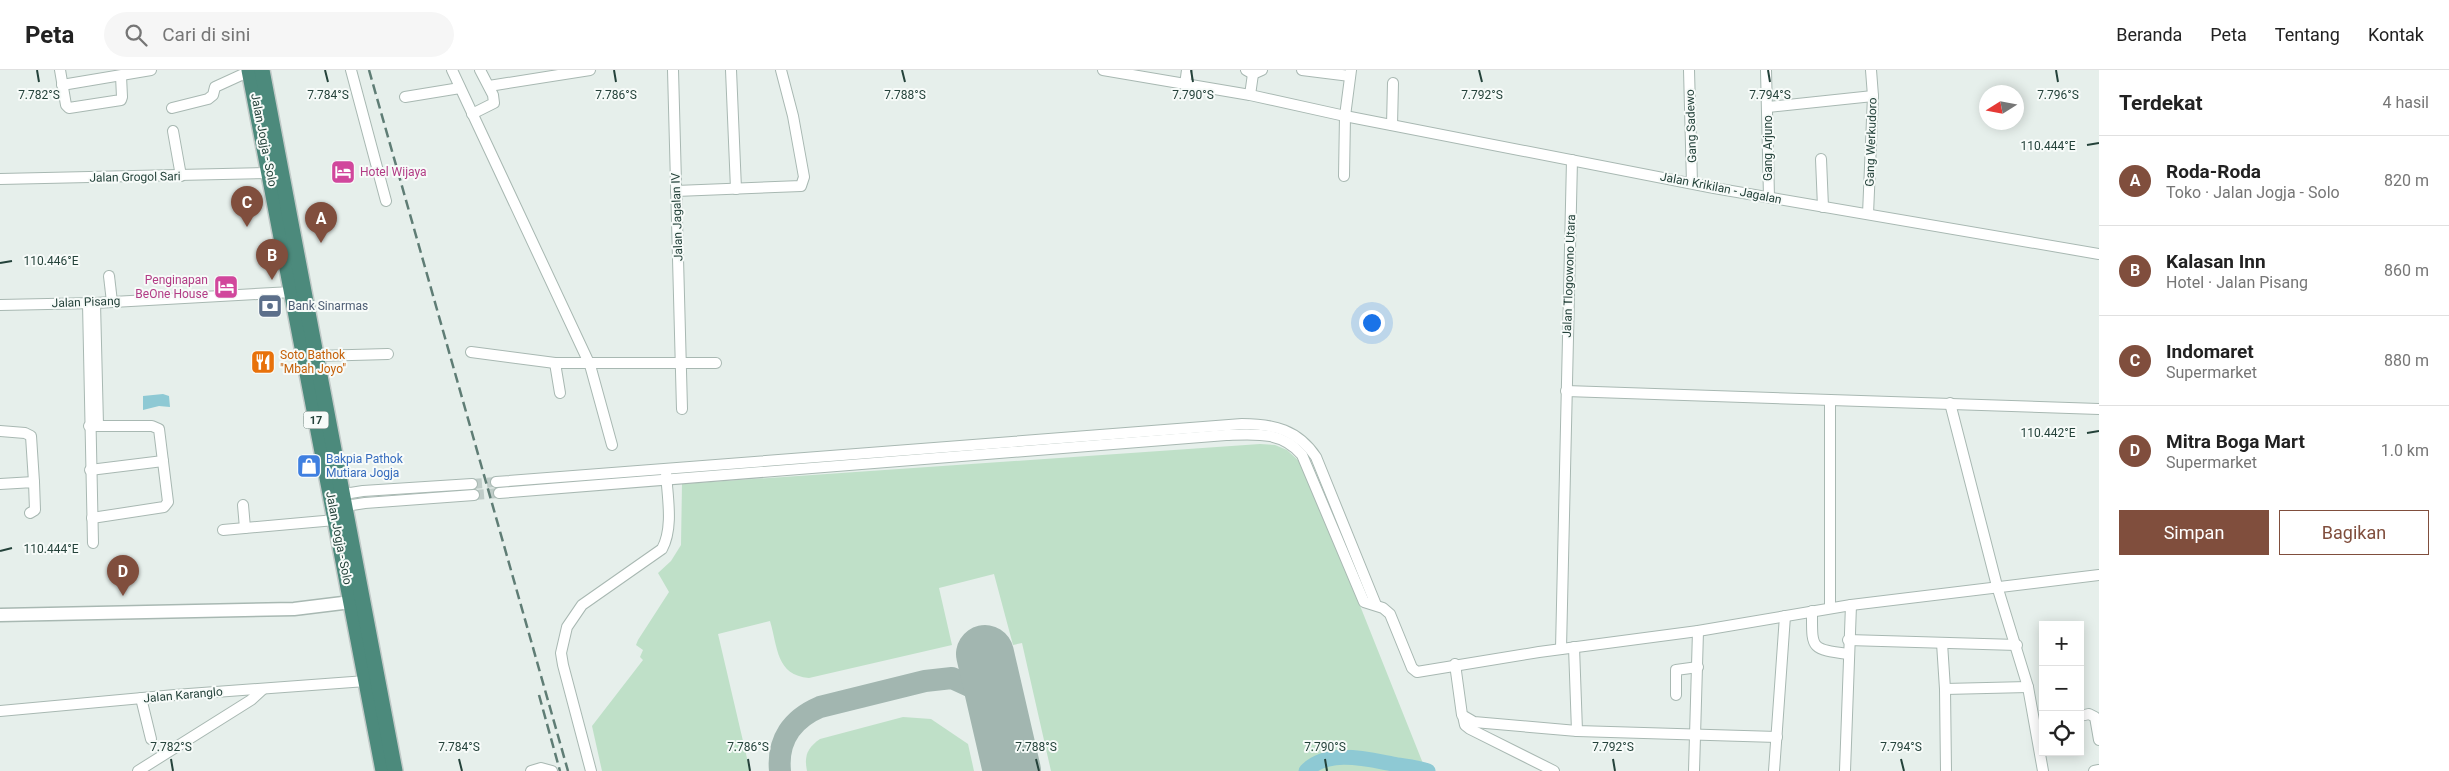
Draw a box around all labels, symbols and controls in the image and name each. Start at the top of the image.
search box [104,12,454,57]
text: Peta [25,21,74,49]
icon: search [122,21,150,49]
text: Cari di sini [162,23,250,46]
text: Beranda [2116,24,2182,45]
text: Peta [2210,24,2247,45]
text: Tentang [2275,24,2340,45]
text: Kontak [2368,24,2424,45]
north arrow [1979,85,2024,130]
text: 7.782°S [18,88,60,102]
text: 7.784°S [307,88,349,102]
text: 7.786°S [595,88,637,102]
text: 7.788°S [884,88,926,102]
text: 7.790°S [1172,88,1214,102]
text: 7.792°S [1461,88,1503,102]
text: 7.794°S [1749,88,1791,102]
text: 7.796°S [2037,88,2079,102]
street label: Gang Sadewo [1683,89,1699,163]
text: Terdekat [2119,91,2203,115]
street label: Jalan Jogja - Solo [248,92,280,188]
text: 4 hasil [2382,93,2429,112]
street label: Gang Werkudoro [1862,97,1880,187]
street label: Gang Arjuno [1761,115,1775,181]
text: 110.444°E [2021,139,2076,153]
hotel icon: Hotel Wijaya [330,159,356,185]
text: Roda-Roda [2166,160,2261,183]
place label: Hotel Wijaya [360,165,427,179]
street label: Jalan Grogol Sari [89,169,181,185]
street label: Jalan Krikilan - Jagalan [1659,169,1783,207]
text: A [2130,171,2140,190]
text: 820 m [2384,171,2429,190]
street label: Jalan Jagalan IV [668,172,686,262]
text: Toko · Jalan Jogja - Solo [2166,183,2340,202]
pin: C [231,186,263,227]
pin: A [305,202,337,243]
street label: Jalan Tlogowono Utara [1560,214,1578,338]
pin: B [256,239,288,280]
text: Kalasan Inn [2166,250,2266,273]
text: 110.446°E [24,254,79,268]
text: B [2130,261,2140,280]
text: 860 m [2384,261,2429,280]
place label: Penginapan BeOne House [135,273,208,301]
text: Hotel · Jalan Pisang [2166,273,2308,292]
hotel icon: Penginapan BeOne House [213,274,239,300]
bank icon: Bank Sinarmas [257,293,283,319]
street label: Jalan Pisang [51,294,121,310]
place label: Bank Sinarmas [288,299,368,313]
your location [1359,310,1385,336]
text: Indomaret [2166,340,2254,363]
place label: Soto Bathok "Mbah Joyo" [280,348,346,376]
restaurant icon: Soto Bathok "Mbah Joyo" [250,349,276,375]
text: C [2130,351,2140,370]
text: 880 m [2384,351,2429,370]
text: Supermarket [2166,363,2257,382]
road number: 17 [304,412,328,428]
text: 110.442°E [2021,426,2076,440]
text: Mitra Boga Mart [2166,430,2305,453]
text: D [2130,441,2140,460]
text: 1.0 km [2381,441,2429,460]
place label: Bakpia Pathok Mutiara Jogja [326,452,404,480]
shop icon: Bakpia Pathok Mutiara Jogja [296,453,322,479]
text: Supermarket [2166,453,2257,472]
street label: Jalan Jogja - Solo [323,490,355,586]
button: Simpan [2119,510,2269,555]
button: Bagikan [2279,510,2429,555]
text: 110.444°E [24,542,79,556]
pin: D [107,555,139,596]
map controls [2039,621,2084,756]
button: + [2039,621,2084,666]
button: − [2039,666,2084,711]
street label: Jalan Karanglo [143,685,223,705]
button: locate [2039,711,2084,756]
text: 7.782°S [150,740,192,754]
text: 7.784°S [438,740,480,754]
text: 7.786°S [727,740,769,754]
text: 7.788°S [1015,740,1057,754]
text: 7.790°S [1304,740,1346,754]
text: 7.792°S [1592,740,1634,754]
text: 7.794°S [1880,740,1922,754]

